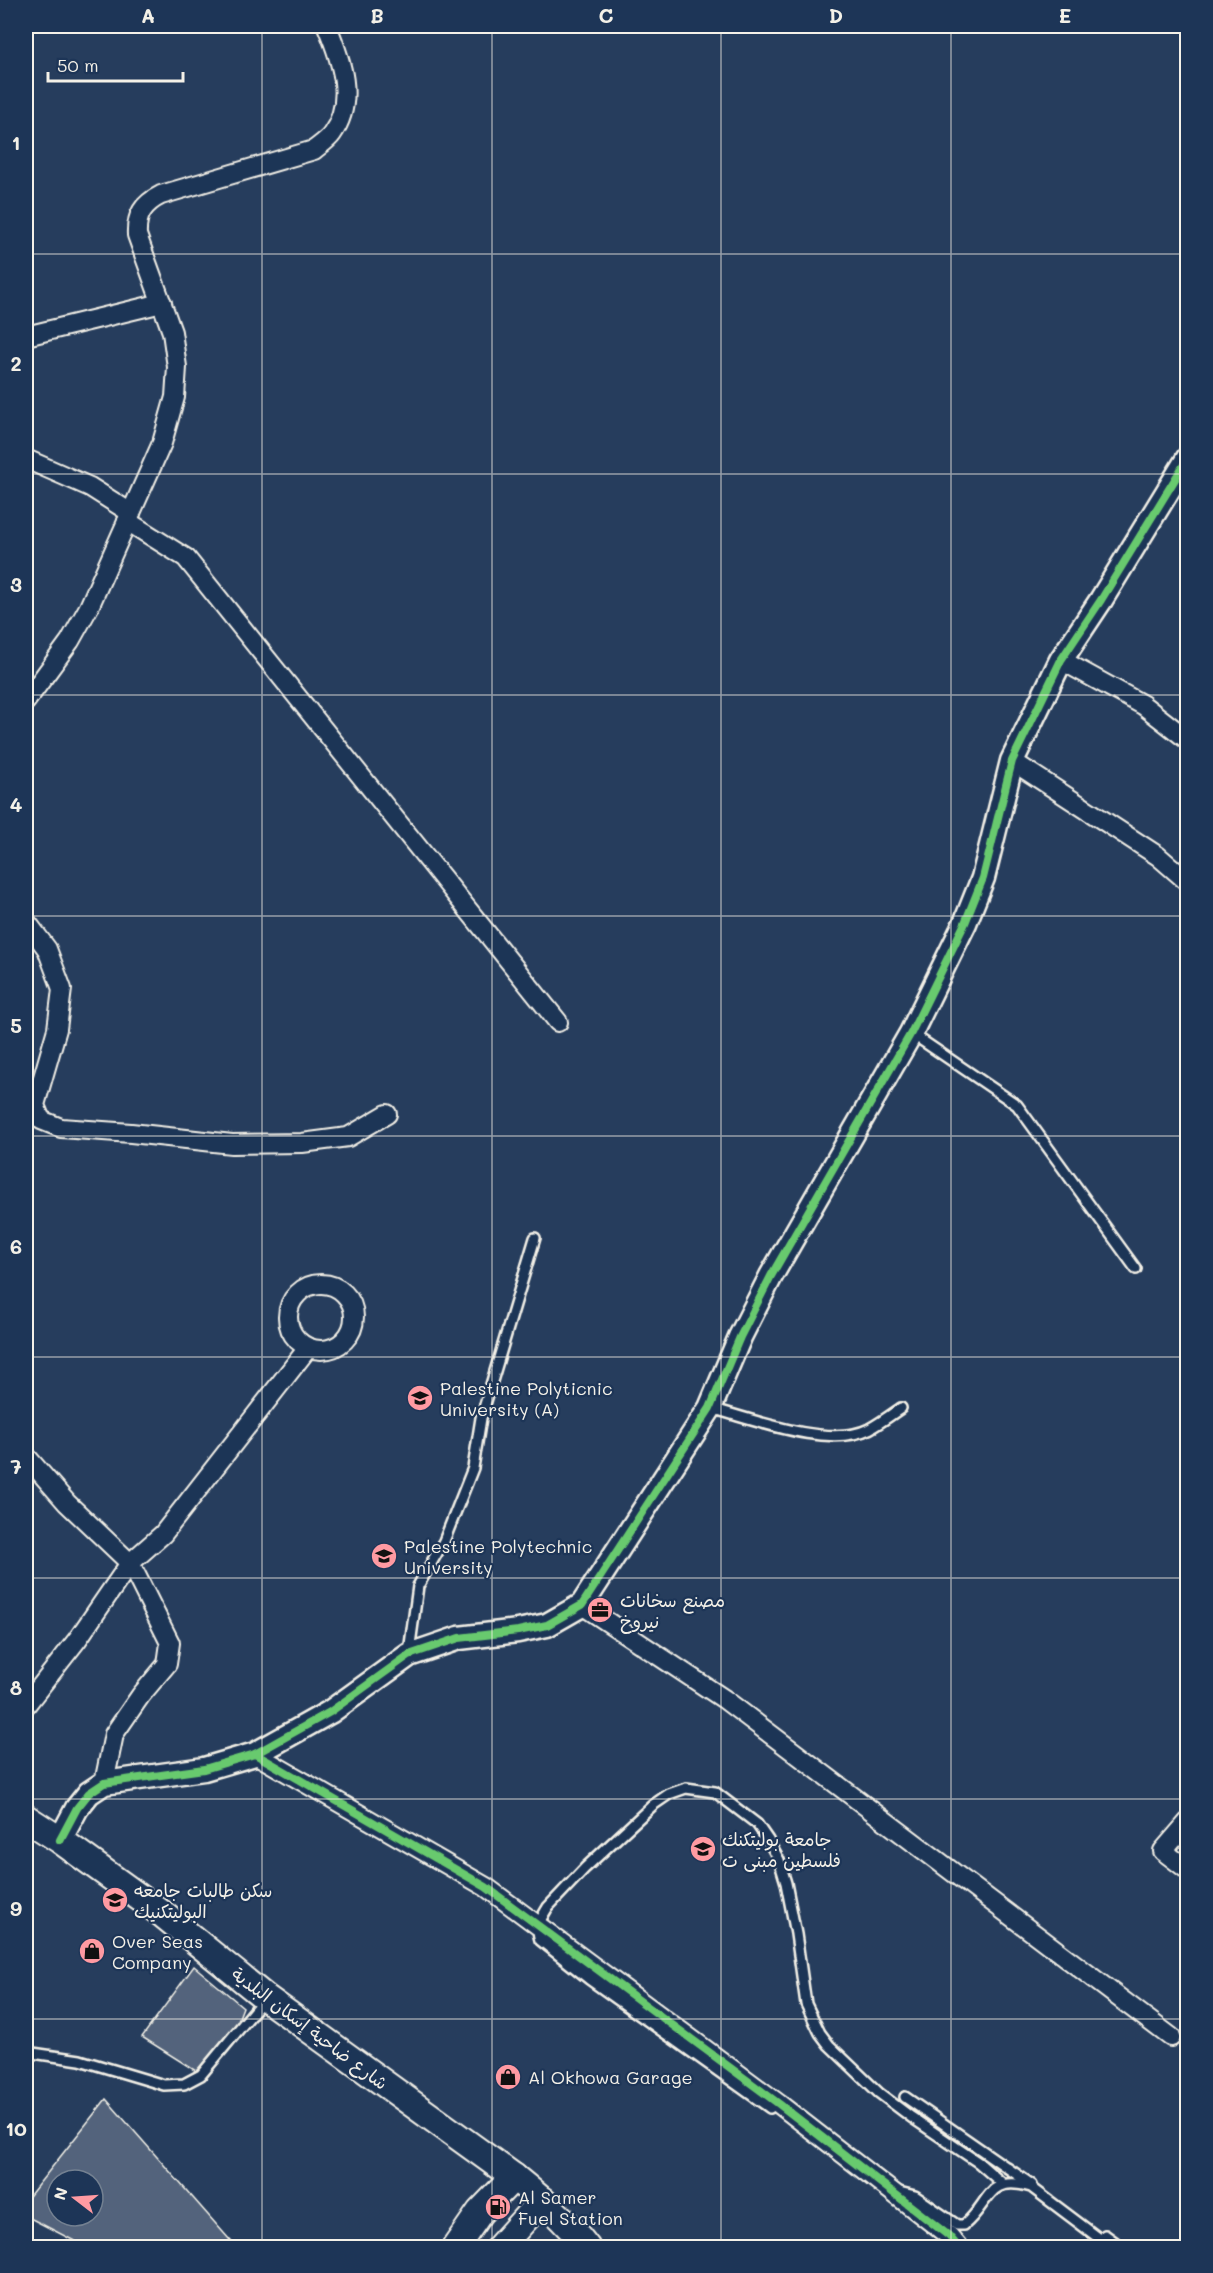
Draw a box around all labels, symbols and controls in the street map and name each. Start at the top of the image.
text: A [141,2,155,28]
text: B [370,2,384,28]
text: C [599,2,614,28]
text: D [829,2,843,28]
text: E [1059,2,1071,28]
scale bar [48,45,183,83]
text: 50 m [57,53,99,77]
text: 1 [12,129,20,155]
text: 2 [10,350,22,376]
text: 3 [10,571,22,597]
text: 4 [10,791,23,817]
text: 5 [10,1012,22,1038]
text: 6 [10,1233,22,1259]
place label: Palestine Polyticnic University (A) [440,1376,613,1421]
school or university icon: Palestine Polyticnic University (A) [405,1383,435,1413]
text: 7 [10,1453,22,1479]
place label: Palestine Polytechnic University [404,1534,592,1579]
school or university icon: Palestine Polytechnic University [369,1541,399,1571]
place label: مصنع سخانات نيروخ [620,1588,725,1634]
office icon: مصنع سخانات نيروخ [585,1595,615,1625]
text: 8 [10,1674,22,1700]
place label: جامعة بوليتكنك فلسطين مبنى ت [722,1827,841,1872]
school or university icon: جامعة بوليتكنك فلسطين مبنى ت [688,1834,718,1864]
place label: سكن طالبات جامعه البوليتكنيك [134,1878,272,1923]
school or university icon: سكن طالبات جامعه البوليتكنيك [100,1885,130,1915]
text: 9 [10,1895,22,1921]
place label: Over Seas Company [112,1929,203,1974]
shop icon: Over Seas Company [77,1936,107,1966]
street label: شارع ضاحية إسكان البلدية [226,1961,393,2095]
shop icon: Al Okhowa Garage [493,2062,523,2092]
place label: Al Okhowa Garage [528,2065,693,2089]
text: 10 [5,2115,27,2141]
north arrow [45,2168,105,2228]
text: N [48,2185,72,2202]
place label: Al Samer Fuel Station [518,2185,623,2230]
fuel station icon: Al Samer Fuel Station [483,2192,513,2222]

